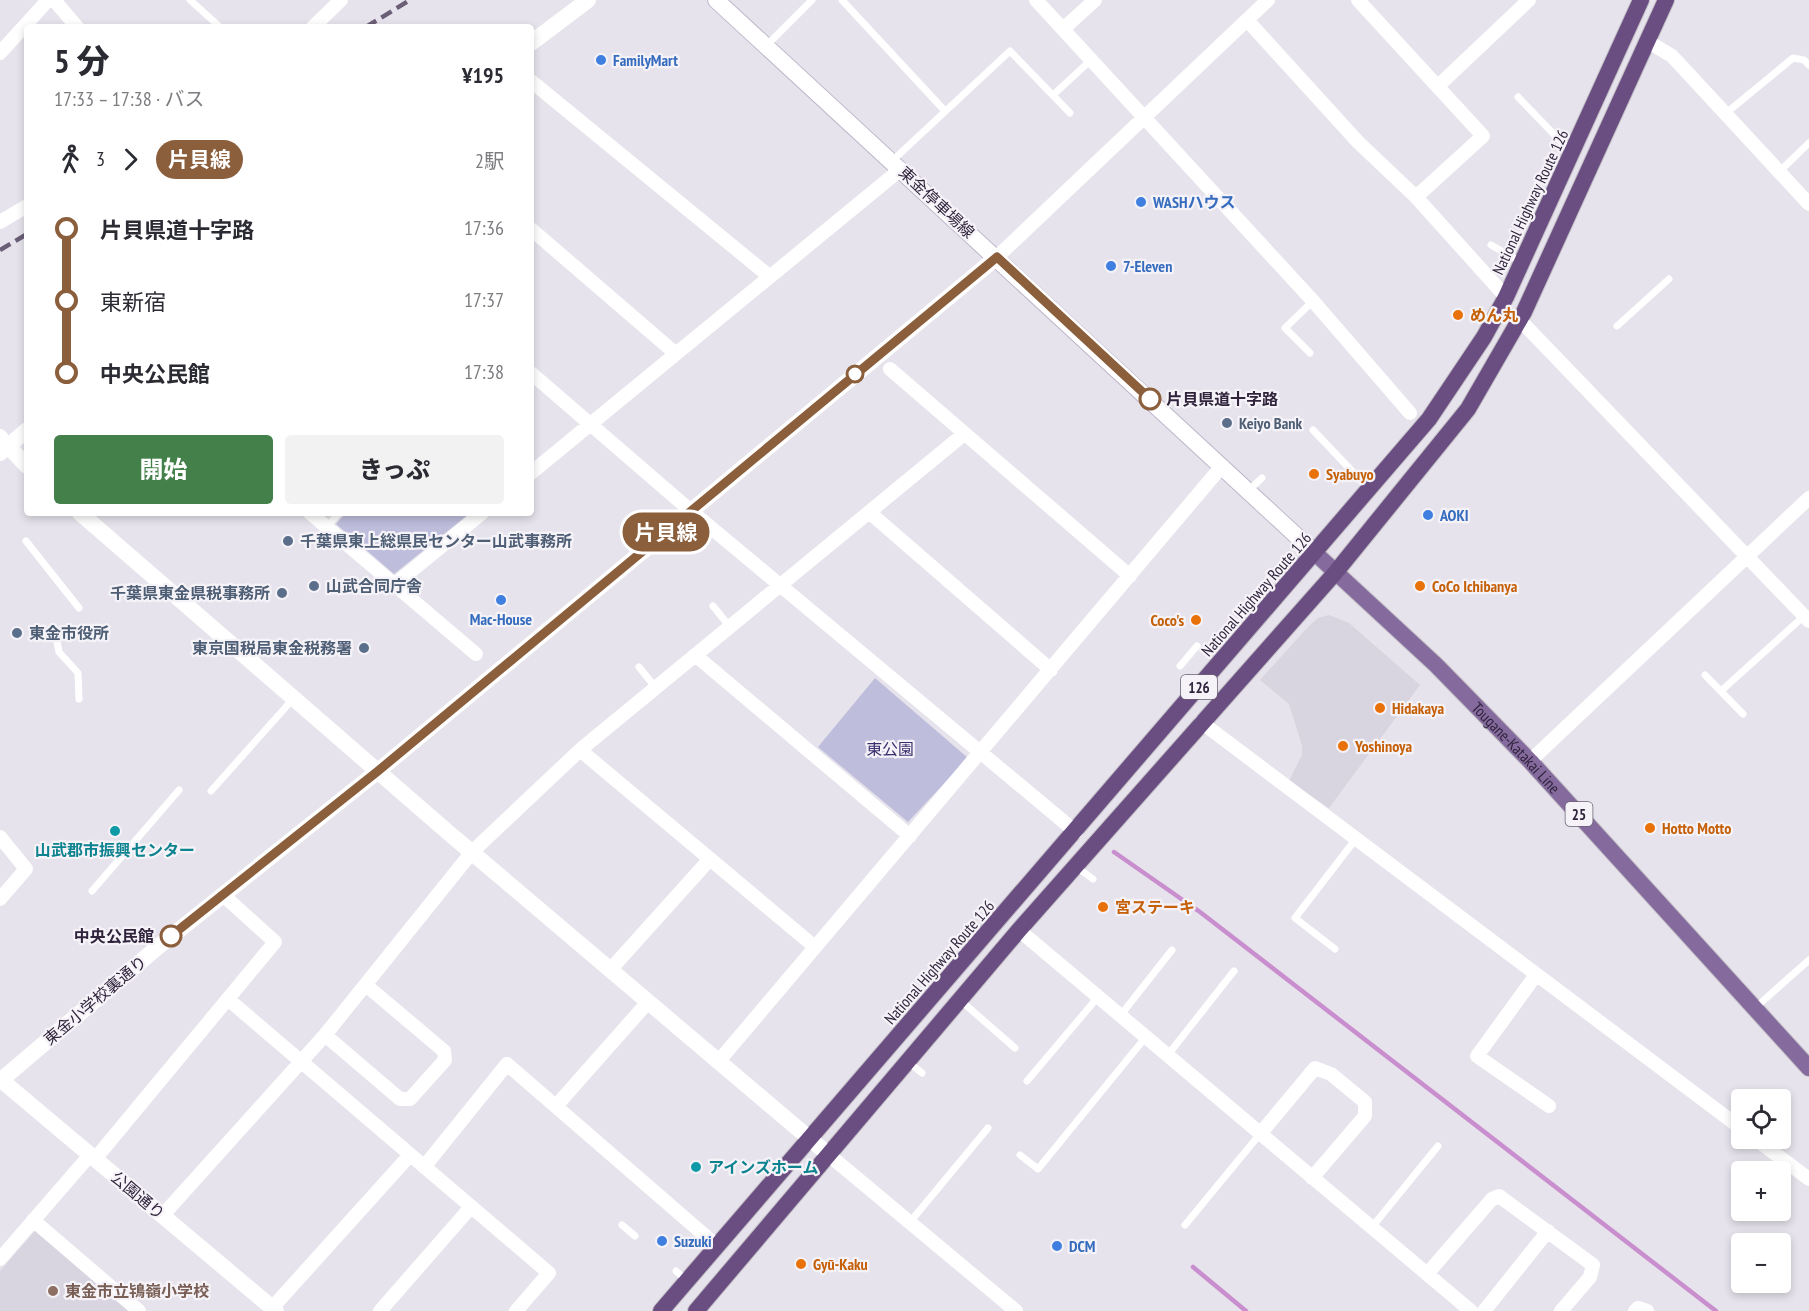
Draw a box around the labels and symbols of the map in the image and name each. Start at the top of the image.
place label: FamilyMart [613,50,678,70]
marker: FamilyMart [594,53,608,67]
street label: National Highway Route 126 [1488,126,1572,278]
street label: 東金停車場線 [895,162,979,242]
place label: WASHハウス [1152,192,1235,212]
marker: WASHハウス [1134,195,1148,209]
place label: 7-Eleven [1123,256,1172,276]
marker: 7-Eleven [1104,259,1118,273]
place label: めん丸 [1470,305,1518,325]
marker: めん丸 [1451,308,1465,322]
unlabelled marker [846,365,864,383]
marker: 片貝県道十字路 [1139,388,1161,410]
place label: 片貝県道十字路 [1166,389,1278,409]
place label: Keiyo Bank [1239,413,1302,433]
marker: Keiyo Bank [1220,416,1234,430]
place label: Syabuyo [1326,464,1374,484]
marker: Syabuyo [1307,467,1321,481]
place label: AOKI [1439,505,1469,525]
marker: AOKI [1421,508,1435,522]
line badge: 片貝線 [632,512,700,552]
street label: National Highway Route 126 [1197,528,1315,660]
place label: 千葉県東上総県民センター山武事務所 [300,531,572,551]
marker: 千葉県東上総県民センター山武事務所 [281,534,295,548]
place label: 山武合同庁舎 [326,576,422,596]
place label: CoCo Ichibanya [1432,576,1518,596]
marker: 山武合同庁舎 [307,579,321,593]
marker: CoCo Ichibanya [1413,579,1427,593]
place label: 千葉県東金県税事務所 [110,583,270,603]
marker: 千葉県東金県税事務所 [275,586,289,600]
marker: Mac-House [494,593,508,607]
place label: Mac-House [470,609,532,629]
place label: Coco's [1150,610,1184,630]
marker: Coco's [1189,613,1203,627]
place label: 東金市役所 [29,623,109,643]
marker: 東金市役所 [10,626,24,640]
place label: 東京国税局東金税務署 [192,638,352,658]
marker: 東京国税局東金税務署 [357,641,371,655]
road number: 126 [1181,675,1217,699]
place label: Hidakaya [1392,698,1444,718]
street label: Tougane-Katakai Line [1468,698,1565,798]
marker: Hidakaya [1373,701,1387,715]
place label: Yoshinoya [1354,736,1413,756]
park label: 東公園 [866,739,914,759]
marker: Yoshinoya [1336,739,1350,753]
road number: 25 [1566,802,1592,826]
place label: Hotto Motto [1662,818,1731,838]
marker: Hotto Motto [1643,821,1657,835]
marker: 山武郡市振興センター [108,824,122,838]
place label: 山武郡市振興センター [35,840,195,860]
street label: National Highway Route 126 [880,896,998,1028]
place label: 宮ステーキ [1115,897,1195,917]
marker: 宮ステーキ [1096,900,1110,914]
marker: 中央公民館 [160,925,182,947]
place label: 中央公民館 [74,926,154,946]
street label: 東金小学校裏通り [40,951,150,1049]
place label: アインズホーム [708,1157,818,1177]
marker: アインズホーム [689,1160,703,1174]
street label: 公園通り [107,1167,169,1223]
place label: Suzuki [674,1231,712,1251]
marker: Suzuki [655,1234,669,1248]
place label: DCM [1069,1236,1096,1256]
marker: DCM [1050,1239,1064,1253]
place label: Gyū-Kaku [813,1254,868,1274]
marker: Gyū-Kaku [794,1257,808,1271]
place label: 東金市立鴇嶺小学校 [65,1281,209,1301]
marker: 東金市立鴇嶺小学校 [46,1284,60,1298]

